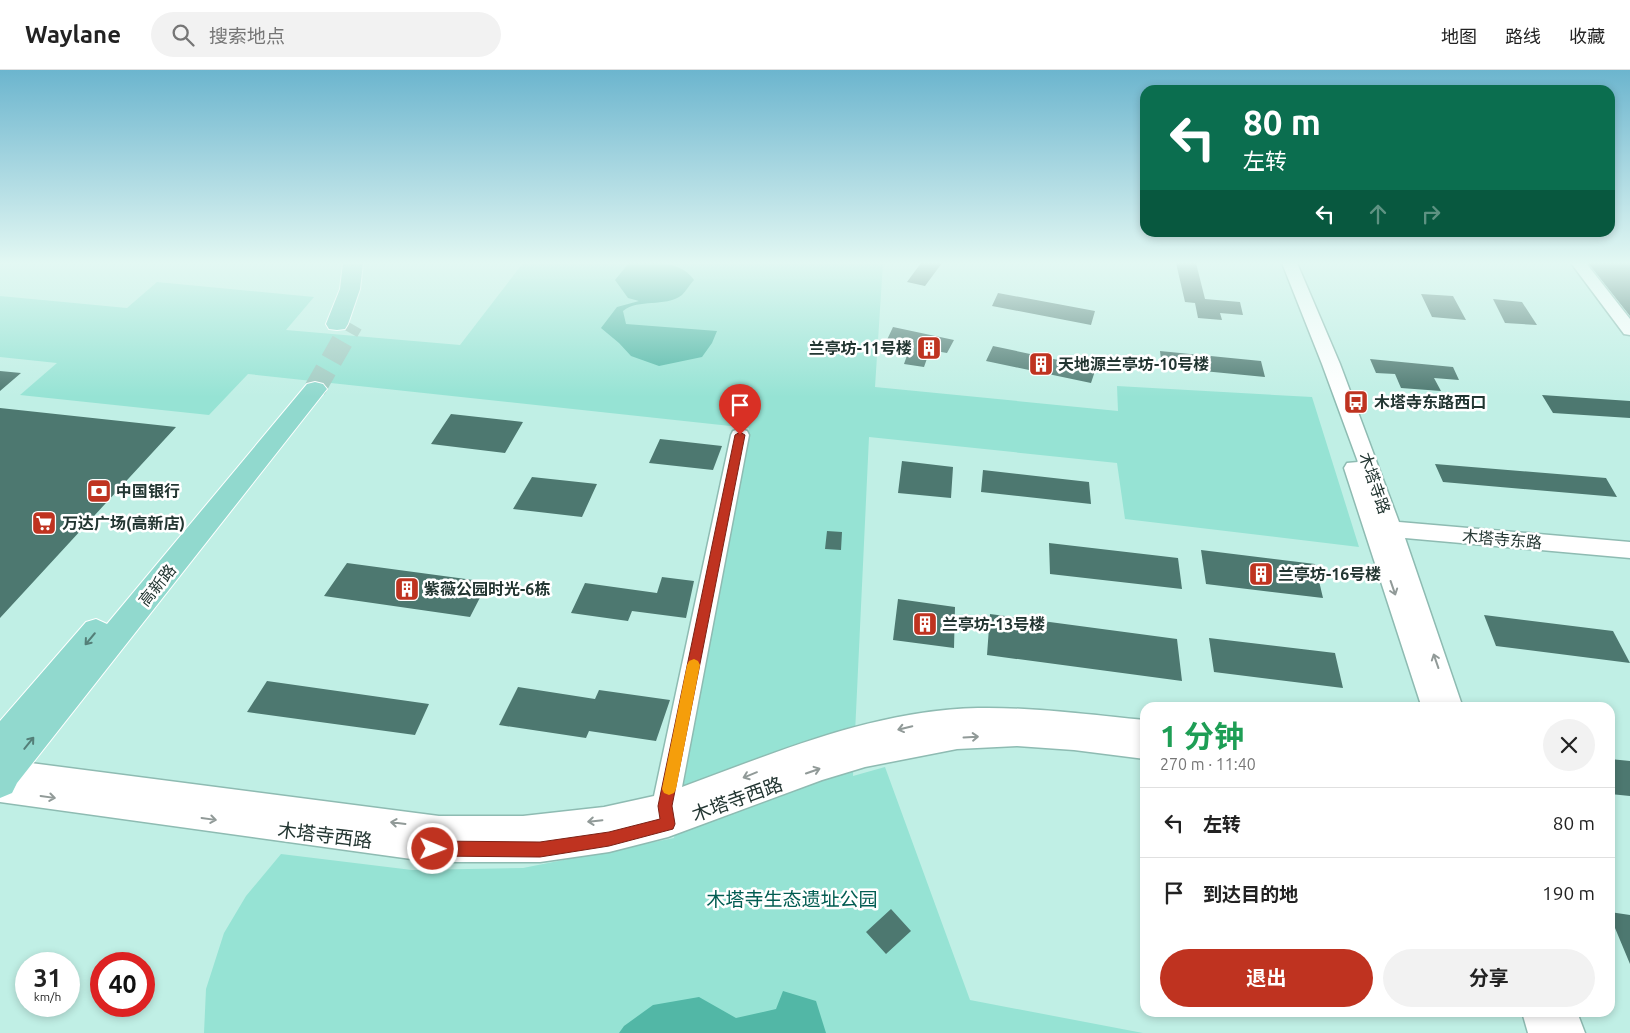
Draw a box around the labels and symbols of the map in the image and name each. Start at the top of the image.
building icon: 兰亭坊-11号楼 [916,335,942,361]
place label: 兰亭坊-11号楼 [809,339,912,357]
building icon: 天地源兰亭坊-10号楼 [1028,351,1054,377]
place label: 天地源兰亭坊-10号楼 [1058,355,1209,373]
pin [719,384,761,435]
bus stop icon: 木塔寺东路西口 [1343,389,1369,415]
place label: 木塔寺东路西口 [1374,393,1486,411]
street label: 木塔寺路 [1356,450,1394,516]
bank icon: 中国银行 [86,478,112,504]
place label: 中国银行 [116,482,180,500]
supermarket icon: 万达广场(高新店) [31,510,57,536]
place label: 万达广场(高新店) [62,514,185,533]
street label: 木塔寺东路 [1461,527,1543,551]
street label: 高新路 [135,561,179,609]
building icon: 兰亭坊-16号楼 [1248,561,1274,587]
place label: 兰亭坊-16号楼 [1278,565,1381,583]
building icon: 紫薇公园时光-6栋 [394,576,420,602]
place label: 紫薇公园时光-6栋 [424,580,550,598]
one-way arrow [1389,580,1398,596]
building icon: 兰亭坊-13号楼 [912,611,938,637]
place label: 兰亭坊-13号楼 [942,615,1045,633]
one-way arrow [84,632,96,645]
one-way arrow [1431,654,1440,670]
one-way arrow [897,723,913,733]
one-way arrow [963,733,979,742]
one-way arrow [24,737,35,750]
one-way arrow [805,766,820,775]
one-way arrow [743,771,758,780]
street label: 木塔寺西路 [689,772,785,826]
one-way arrow [40,792,56,802]
one-way arrow [201,815,217,825]
one-way arrow [587,816,603,826]
street label: 木塔寺西路 [277,818,373,852]
one-way arrow [390,818,406,828]
position arrow [406,822,458,874]
park label: 木塔寺生态遗址公园 [706,888,878,910]
speed limit sign: 40 [90,952,155,1017]

